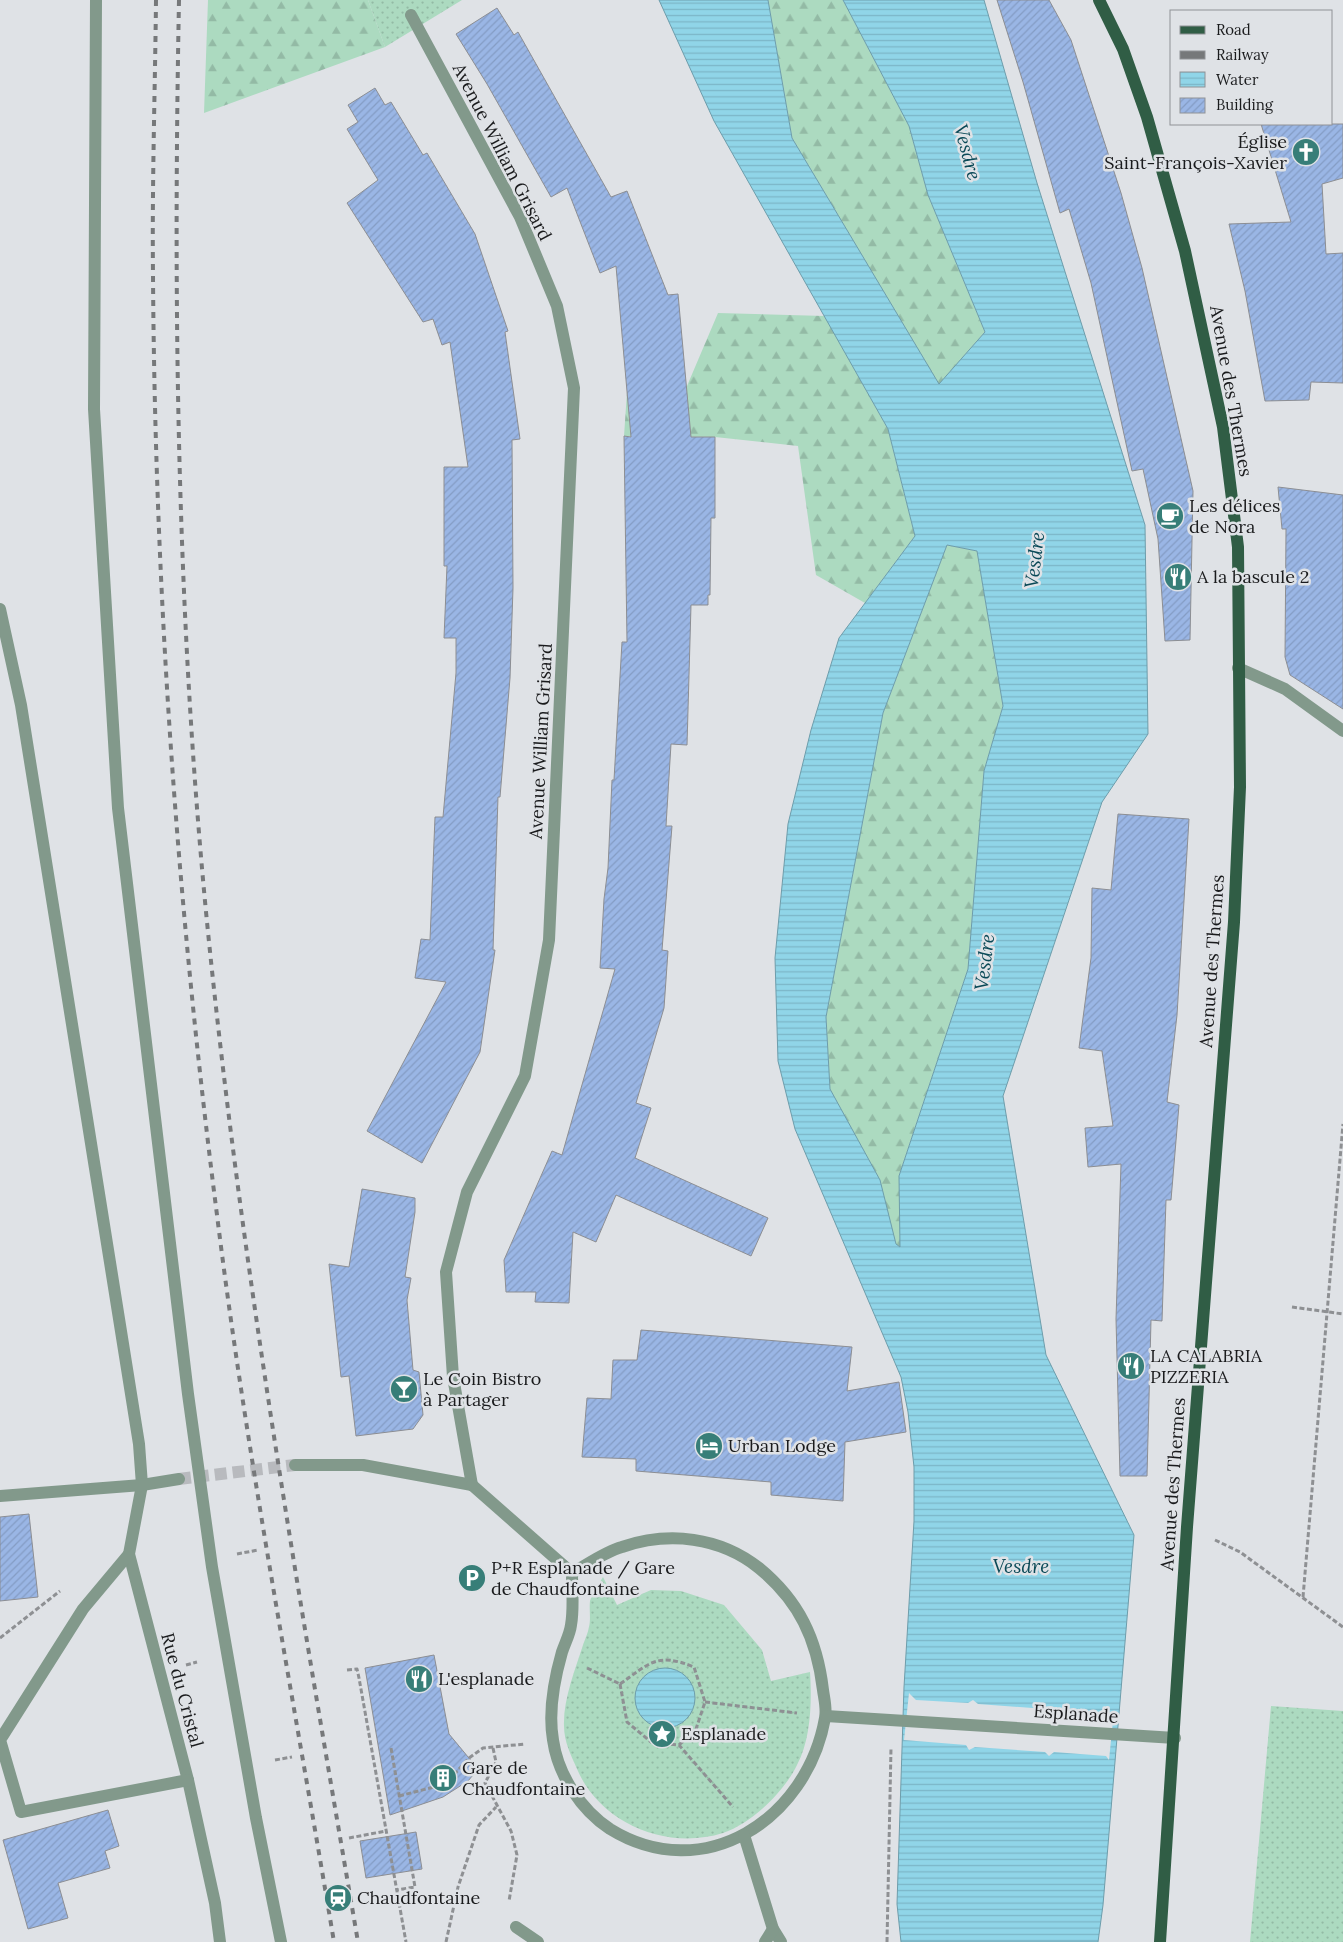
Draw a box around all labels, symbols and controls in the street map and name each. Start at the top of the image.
legend [1170,10,1333,125]
text: Road [1216,20,1251,39]
text: Railway [1216,45,1269,64]
street label: Avenue William Grisard [447,58,557,245]
text: Water [1216,70,1259,89]
text: Building [1216,95,1274,114]
water label: Vesdre [949,122,987,182]
place label: Église Saint-François-Xavier [1104,130,1287,174]
church icon: Église Saint-François-Xavier [1291,137,1321,167]
street label: Avenue des Thermes [1205,303,1258,478]
place label: Les délices de Nora [1189,494,1280,538]
cafe icon: Les délices de Nora [1155,501,1185,531]
water label: Vesdre [1019,530,1049,590]
restaurant icon: A la bascule 2 [1163,562,1193,592]
place label: A la bascule 2 [1196,565,1309,588]
street label: Avenue William Grisard [524,642,557,840]
street label: Avenue des Thermes [1194,874,1229,1049]
water label: Vesdre [969,932,999,992]
place label: LA CALABRIA PIZZERIA [1150,1344,1263,1388]
restaurant icon: LA CALABRIA PIZZERIA [1116,1351,1146,1381]
place label: Le Coin Bistro à Partager [423,1367,541,1411]
bar icon: Le Coin Bistro à Partager [389,1374,419,1404]
street label: Avenue des Thermes [1155,1397,1190,1572]
hotel icon: Urban Lodge [694,1431,724,1461]
place label: Urban Lodge [728,1434,836,1457]
water label: Vesdre [993,1554,1049,1578]
place label: P+R Esplanade / Gare de Chaudfontaine [491,1556,675,1600]
parking icon: P+R Esplanade / Gare de Chaudfontaine [457,1563,487,1593]
street label: Rue du Cristal [156,1630,209,1750]
restaurant icon: L'esplanade [404,1664,434,1694]
place label: L'esplanade [438,1667,534,1690]
street label: Esplanade [1033,1699,1120,1728]
place icon: Esplanade [647,1719,677,1749]
place label: Esplanade [681,1722,766,1745]
place label: Gare de Chaudfontaine [462,1756,586,1800]
building icon: Gare de Chaudfontaine [428,1763,458,1793]
station icon: Chaudfontaine [323,1883,353,1913]
place label: Chaudfontaine [357,1886,481,1909]

